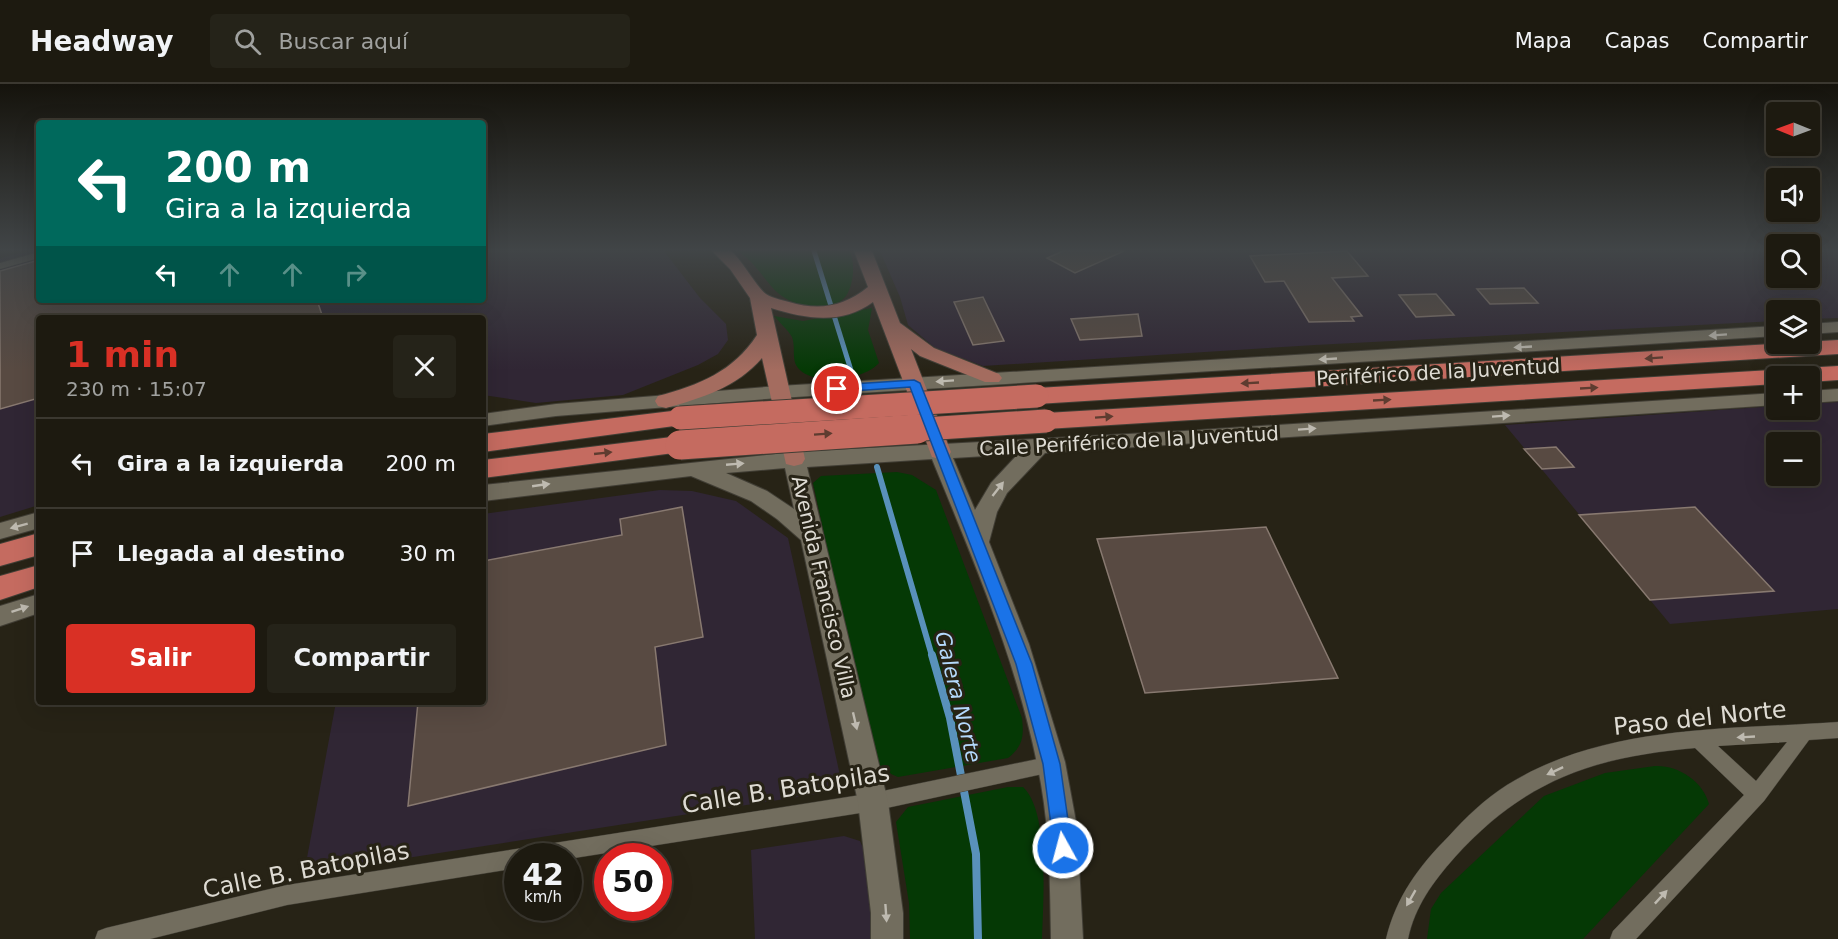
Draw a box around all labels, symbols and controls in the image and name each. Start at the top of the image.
search box [210,14,630,68]
text: Headway [30,25,174,58]
icon: search [231,25,264,58]
text: Buscar aquí [279,29,408,54]
text: Mapa [1515,29,1572,53]
text: Capas [1605,29,1669,53]
text: Compartir [1702,29,1808,53]
north arrow [1766,102,1820,156]
map controls [1766,102,1820,486]
text: 200 m [165,143,311,192]
icon: left [66,144,144,222]
button: sound [1766,168,1820,222]
text: Gira a la izquierda [165,193,412,224]
button: search [1766,234,1820,288]
icon: left [150,258,183,291]
icon: ahead [213,258,246,291]
icon: ahead [276,258,309,291]
icon: right [339,258,372,291]
button: layers [1766,300,1820,354]
one-way arrow [1708,330,1727,339]
text: 1 min [66,334,179,375]
button: close [393,335,456,398]
one-way arrow [1514,343,1533,352]
street label: Periférico de la Juventud [1315,354,1561,390]
one-way arrow [1319,354,1338,363]
one-way arrow [1644,354,1663,363]
pin [811,363,862,414]
button: + [1766,366,1820,420]
icon: arrive [820,372,853,405]
text: 230 m · 15:07 [66,377,207,401]
one-way arrow [936,377,955,386]
one-way arrow [1240,379,1259,388]
one-way arrow [1579,383,1598,392]
one-way arrow [1373,396,1392,405]
one-way arrow [1094,412,1113,422]
one-way arrow [1492,412,1511,421]
street label: Calle Periférico de la Juventud [978,421,1280,461]
one-way arrow [1297,425,1316,434]
one-way arrow [813,430,832,439]
button: − [1766,432,1820,486]
icon: left [66,447,99,480]
one-way arrow [594,448,613,458]
text: Gira a la izquierda [117,451,344,476]
text: 200 m [386,451,456,476]
one-way arrow [725,459,744,469]
street label: Avenida Francisco Villa [787,473,861,701]
one-way arrow [531,480,550,489]
one-way arrow [991,481,1003,496]
one-way arrow [10,521,29,531]
icon: arrive [66,537,99,570]
text: Llegada al destino [117,541,345,566]
text: 30 m [400,541,456,566]
one-way arrow [11,604,29,614]
button: Salir [66,624,255,693]
button: Compartir [267,624,456,693]
water label: Galera Norte [930,629,986,765]
street label: Paso del Norte [1612,695,1788,741]
one-way arrow [850,711,860,730]
one-way arrow [1736,732,1755,741]
street label: Calle B. Batopilas [680,759,892,819]
one-way arrow [1546,766,1563,775]
position arrow [1031,816,1095,880]
street label: Calle B. Batopilas [200,836,412,904]
speed limit sign: 50 [594,843,672,921]
text: 42 [522,857,564,892]
text: km/h [524,888,562,906]
one-way arrow [1654,889,1668,904]
one-way arrow [1406,890,1416,907]
one-way arrow [881,903,891,922]

